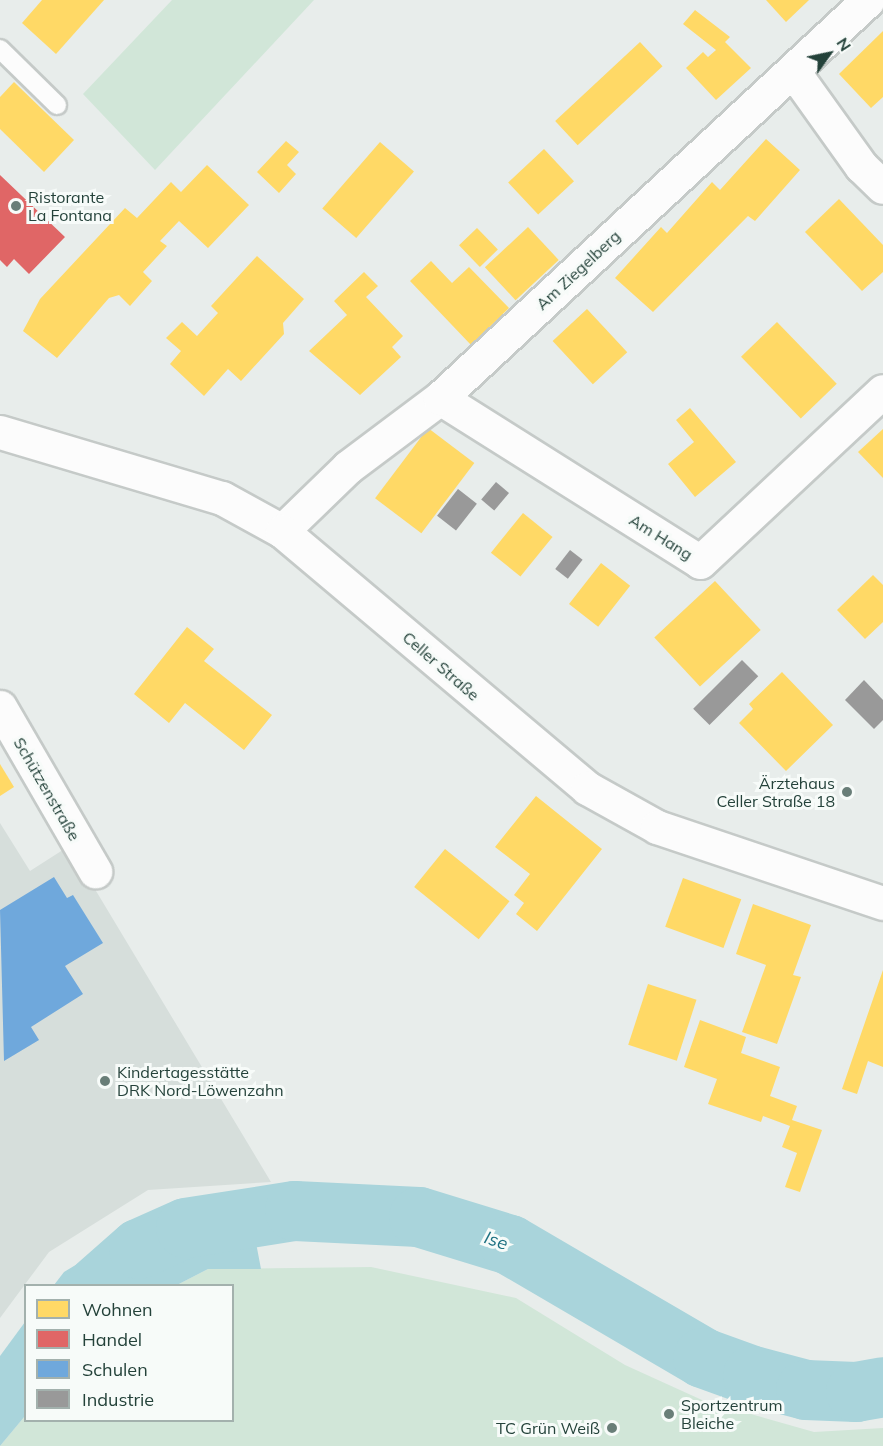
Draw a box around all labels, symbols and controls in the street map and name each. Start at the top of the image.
north arrow [799,24,859,84]
text: N [832,34,856,55]
place label: Ristorante La Fontana [28,187,112,225]
marker: Ristorante La Fontana [9,199,23,213]
street label: Am Ziegelberg [532,226,624,314]
street label: Am Hang [626,510,696,564]
street label: Celler Straße [399,628,483,704]
street label: Schützenstraße [10,734,84,844]
place label: Ärztehaus Celler Straße 18 [717,773,835,811]
marker: Ärztehaus Celler Straße 18 [840,785,854,799]
place label: Kindertagesstätte DRK Nord-Löwenzahn [117,1062,284,1100]
marker: Kindertagesstätte DRK Nord-Löwenzahn [98,1074,112,1088]
water label: Ise [481,1227,511,1255]
legend [24,1284,234,1422]
text: Wohnen [82,1298,153,1321]
text: Handel [82,1328,142,1351]
text: Schulen [82,1358,148,1381]
text: Industrie [82,1388,154,1411]
place label: Sportzentrum Bleiche [681,1395,782,1433]
marker: Sportzentrum Bleiche [662,1407,676,1421]
place label: TC Grün Weiß [496,1418,600,1438]
marker: TC Grün Weiß [605,1421,619,1435]

